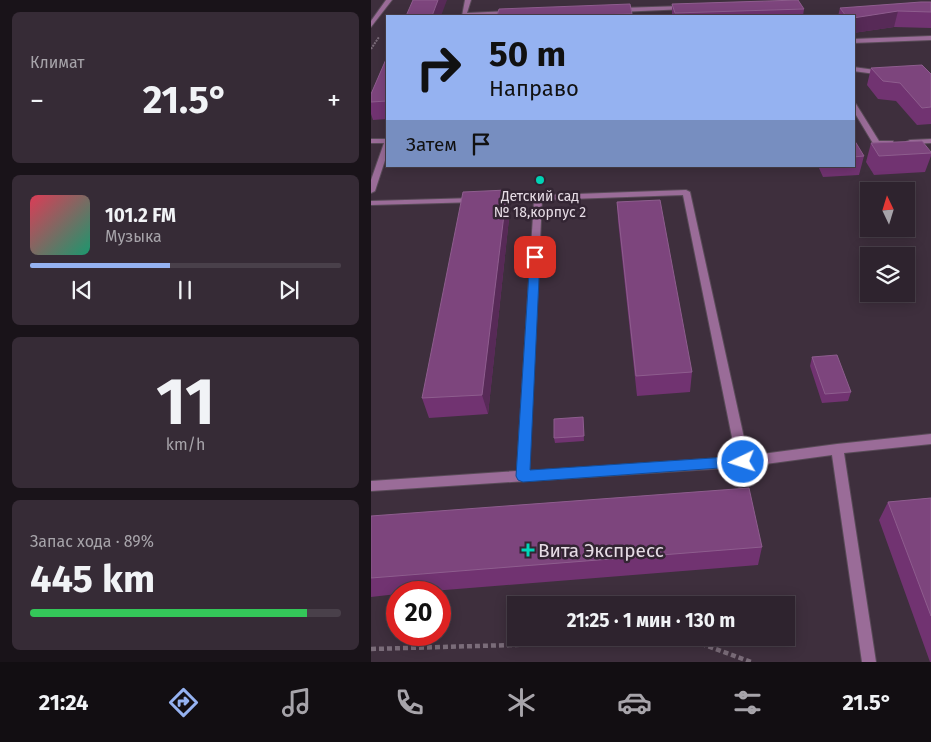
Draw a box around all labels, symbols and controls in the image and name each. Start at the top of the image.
text: 50 m [489,33,566,75]
icon: right [406,35,471,100]
text: Климат [30,53,85,72]
text: Направо [489,75,579,102]
text: 21.5° [143,77,228,123]
text: − [30,84,44,117]
text: + [327,84,341,117]
icon: arrive [467,130,495,158]
text: Затем [406,133,457,156]
marker: Детский сад № 18,корпус 2 [534,174,546,186]
north arrow [860,182,915,238]
map controls [860,182,915,302]
place label: Детский сад № 18,корпус 2 [494,188,586,221]
text: 101.2 FM [105,204,176,227]
text: Музыка [105,227,162,246]
pin [514,236,556,278]
icon: arrive [521,243,549,271]
button: layers [860,247,915,302]
icon: previous [68,276,96,304]
icon: pause [171,276,199,304]
icon: next [275,276,303,304]
text: 11 [156,363,215,441]
text: km/h [166,435,205,454]
position arrow [716,435,768,487]
text: Запас хода · 89% [30,532,154,551]
place label: Вита Экспресс [538,539,664,562]
marker: Вита Экспресс [522,544,534,556]
text: 445 km [30,556,155,602]
speed limit sign: 20 [386,581,451,646]
text: 21:25 · 1 мин · 130 m [567,609,735,632]
icon: directions [166,685,201,720]
icon: music [279,685,314,720]
icon: phone [392,685,427,720]
icon: climate [504,685,539,720]
icon: car [617,685,652,720]
icon: filters [730,685,765,720]
text: 21:24 [39,689,88,716]
text: 21.5° [842,689,892,716]

